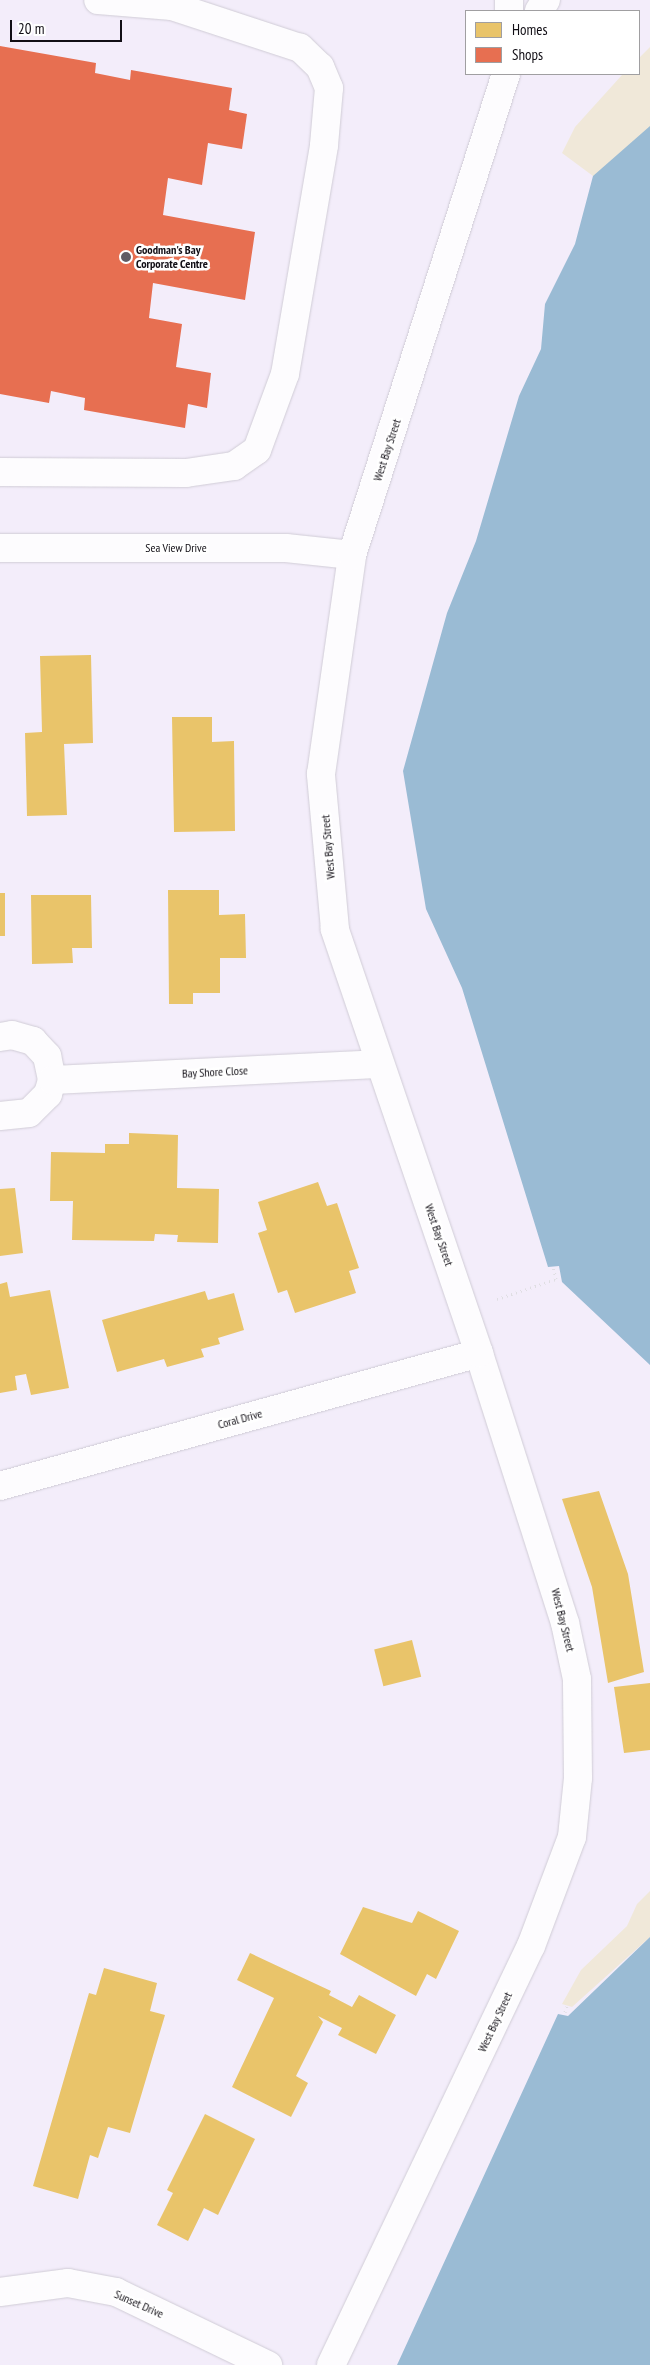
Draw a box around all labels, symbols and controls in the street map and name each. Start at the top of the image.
scale bar [12,10,125,42]
legend [465,10,640,75]
text: 20 m [18,19,44,38]
text: Homes [512,20,548,39]
text: Shops [512,45,543,64]
place label: Goodman's Bay Corporate Centre [136,243,208,271]
marker: Goodman's Bay Corporate Centre [120,251,132,263]
street label: West Bay Street [370,417,404,483]
street label: Sea View Drive [145,541,207,555]
street label: West Bay Street [318,814,338,880]
street label: Bay Shore Close [181,1063,249,1081]
street label: West Bay Street [422,1202,456,1268]
street label: Coral Drive [216,1406,264,1432]
street label: West Bay Street [548,1587,578,1653]
street label: West Bay Street [475,1990,515,2054]
street label: Sunset Drive [112,2287,166,2321]

